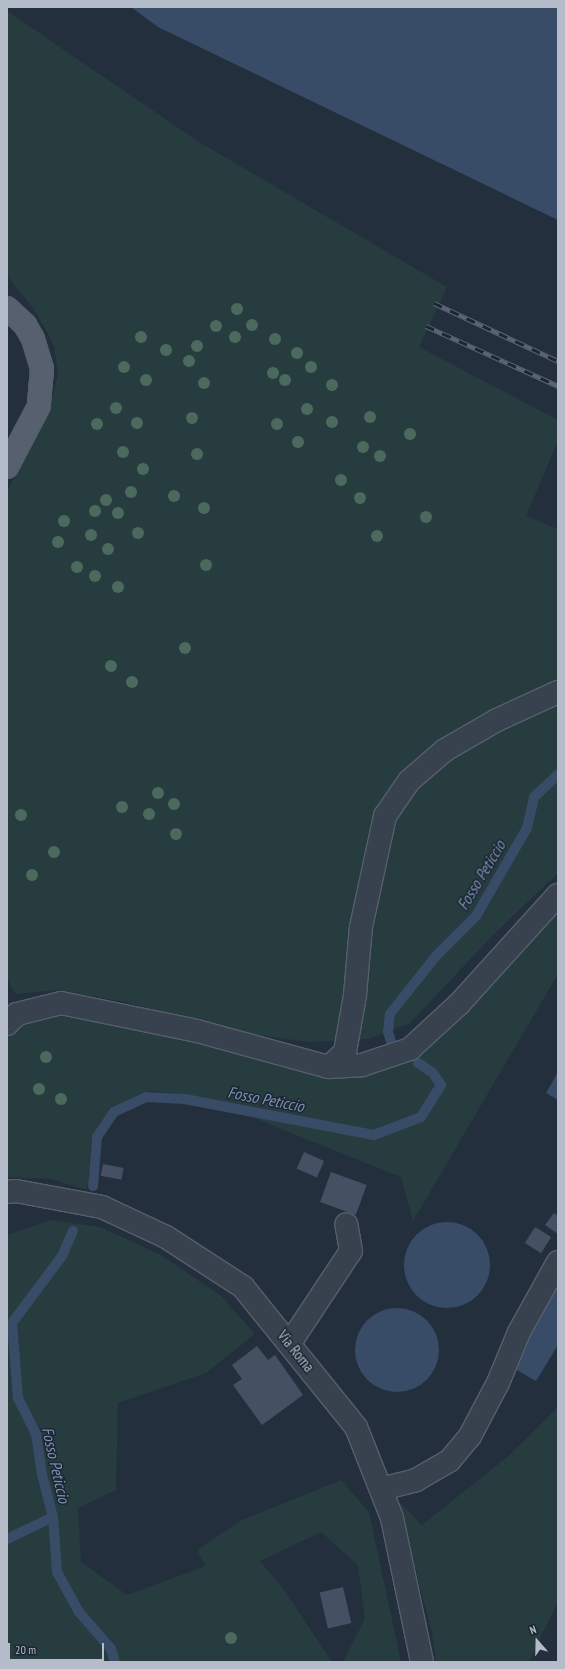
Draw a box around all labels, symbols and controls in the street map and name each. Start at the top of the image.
water label: Fosso Peticcio [453,837,509,913]
water label: Fosso Peticcio [226,1082,306,1116]
street label: Via Roma [274,1327,318,1375]
water label: Fosso Peticcio [38,1425,74,1505]
north arrow [517,1621,557,1661]
text: N [528,1622,538,1637]
scale bar [10,1635,106,1661]
text: 20 m [15,1642,36,1657]

